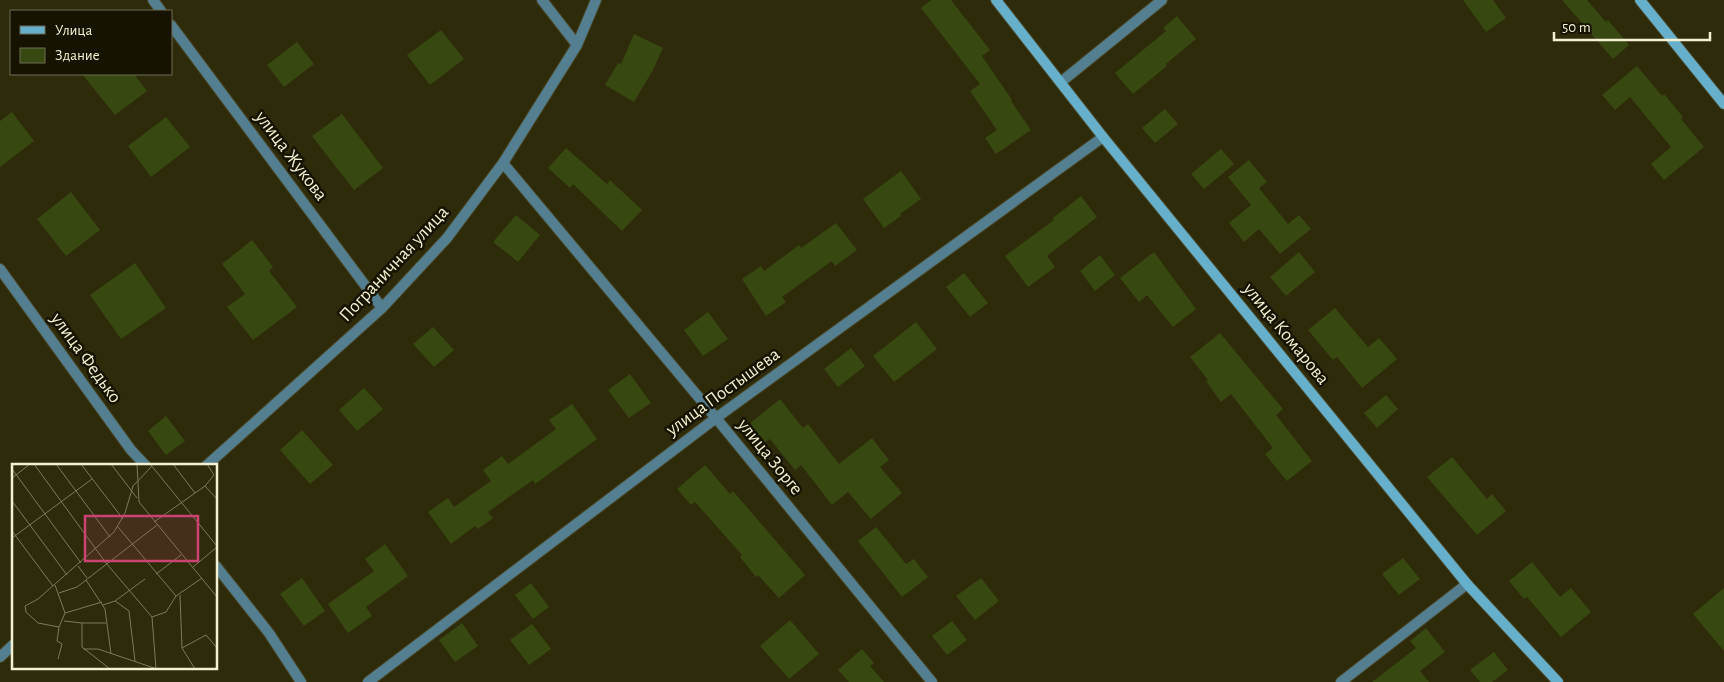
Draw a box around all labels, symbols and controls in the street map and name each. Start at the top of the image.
legend [10,10,172,75]
scale bar [1554,10,1710,42]
text: 50 m [1562,20,1591,35]
text: Улица [55,23,92,38]
text: Здание [55,48,100,63]
street label: улица Жукова [251,107,331,205]
street label: Пограничная улица [336,202,452,325]
street label: улица Комарова [1239,279,1333,389]
street label: улица Федько [47,309,125,407]
street label: улица Постышева [662,344,784,440]
street label: улица Зорге [733,415,806,499]
inset map [12,464,218,670]

